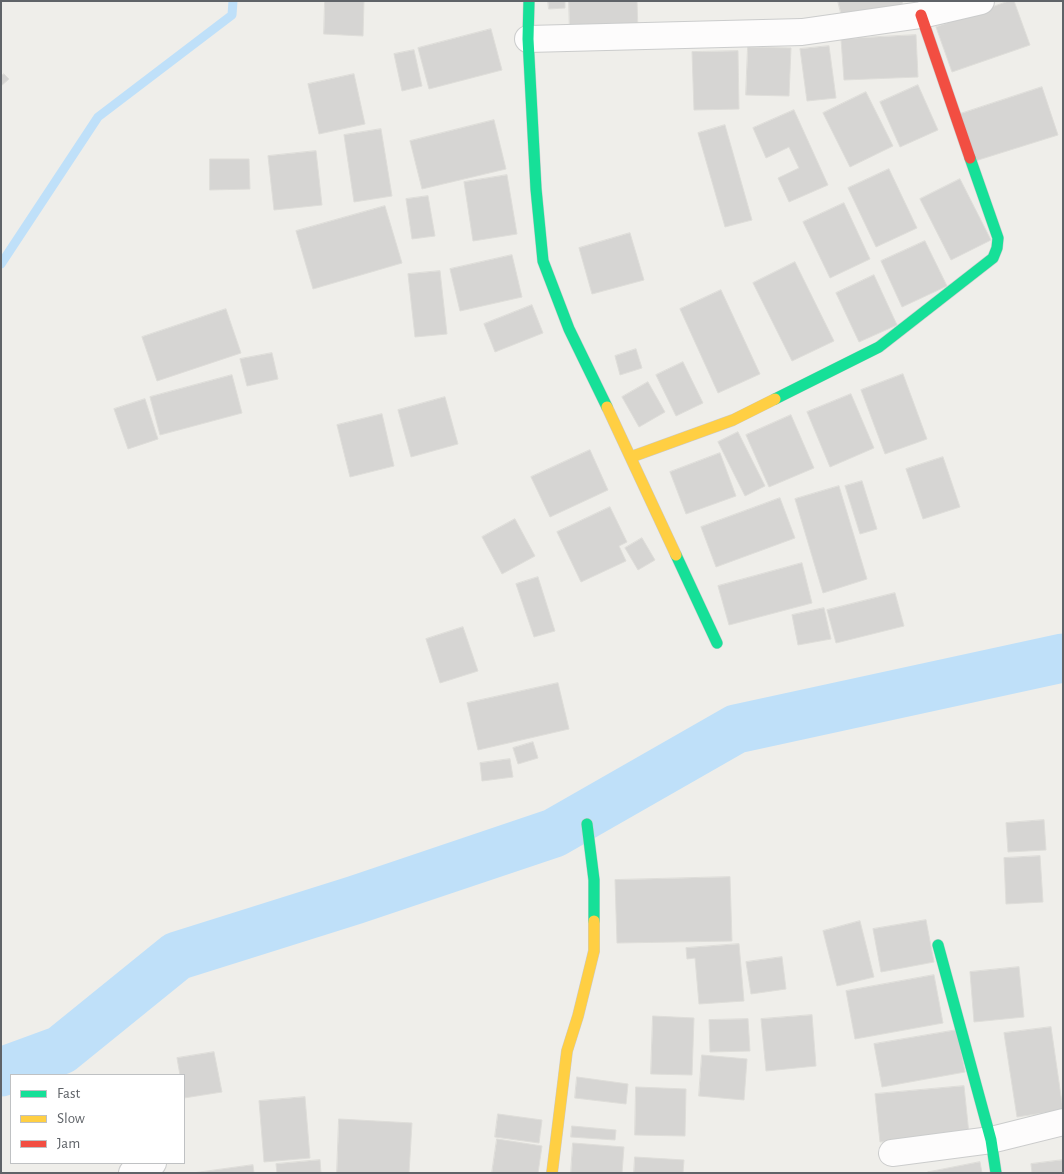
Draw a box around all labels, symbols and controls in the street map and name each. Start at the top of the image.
legend [10,1074,185,1164]
text: Fast [57,1086,80,1101]
text: Slow [57,1111,85,1126]
text: Jam [57,1136,80,1151]

